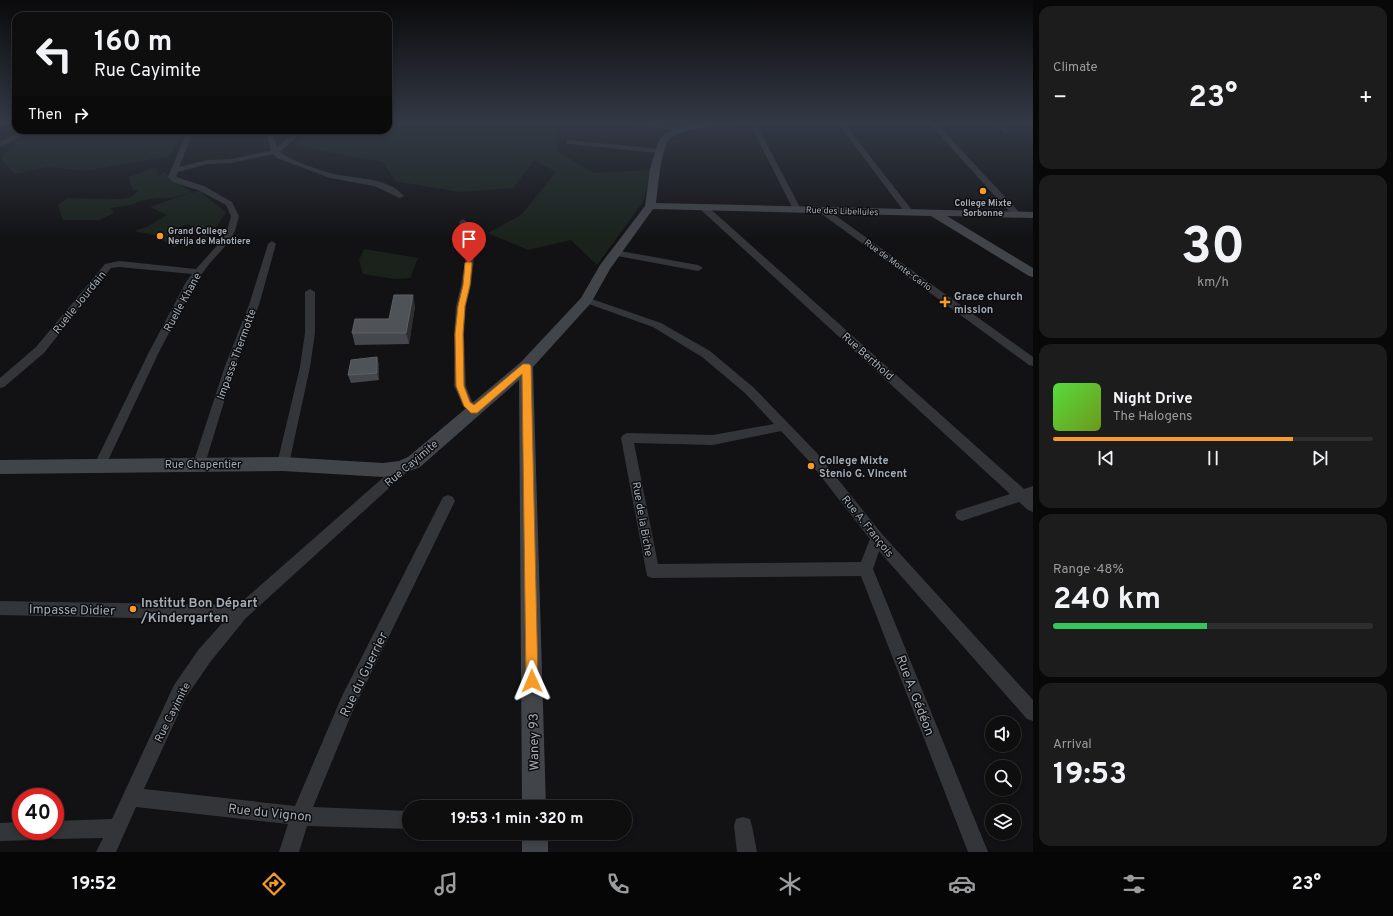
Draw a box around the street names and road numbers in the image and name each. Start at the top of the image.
street label: Rue des Libellules [806,205,878,218]
street label: Rue de Monte-Carlo [862,237,933,293]
street label: Ruelle Jourdain [50,268,109,337]
street label: Ruelle Khane [161,271,205,334]
street label: Impasse Thermotte [214,307,260,402]
street label: Rue Berthold [838,330,896,384]
street label: Rue Cayimite [382,437,441,490]
street label: Rue Chapentier [165,458,242,472]
street label: Rue de la Biche [629,481,655,558]
street label: Rue A. François [838,493,896,560]
street label: Impasse Didier [29,602,115,620]
street label: Rue du Guerrier [337,630,392,720]
street label: Rue A. Gédéon [891,653,937,738]
street label: Rue Cayimite [152,680,194,745]
street label: Waney 93 [527,713,543,771]
street label: Rue du Vignon [227,802,312,826]

